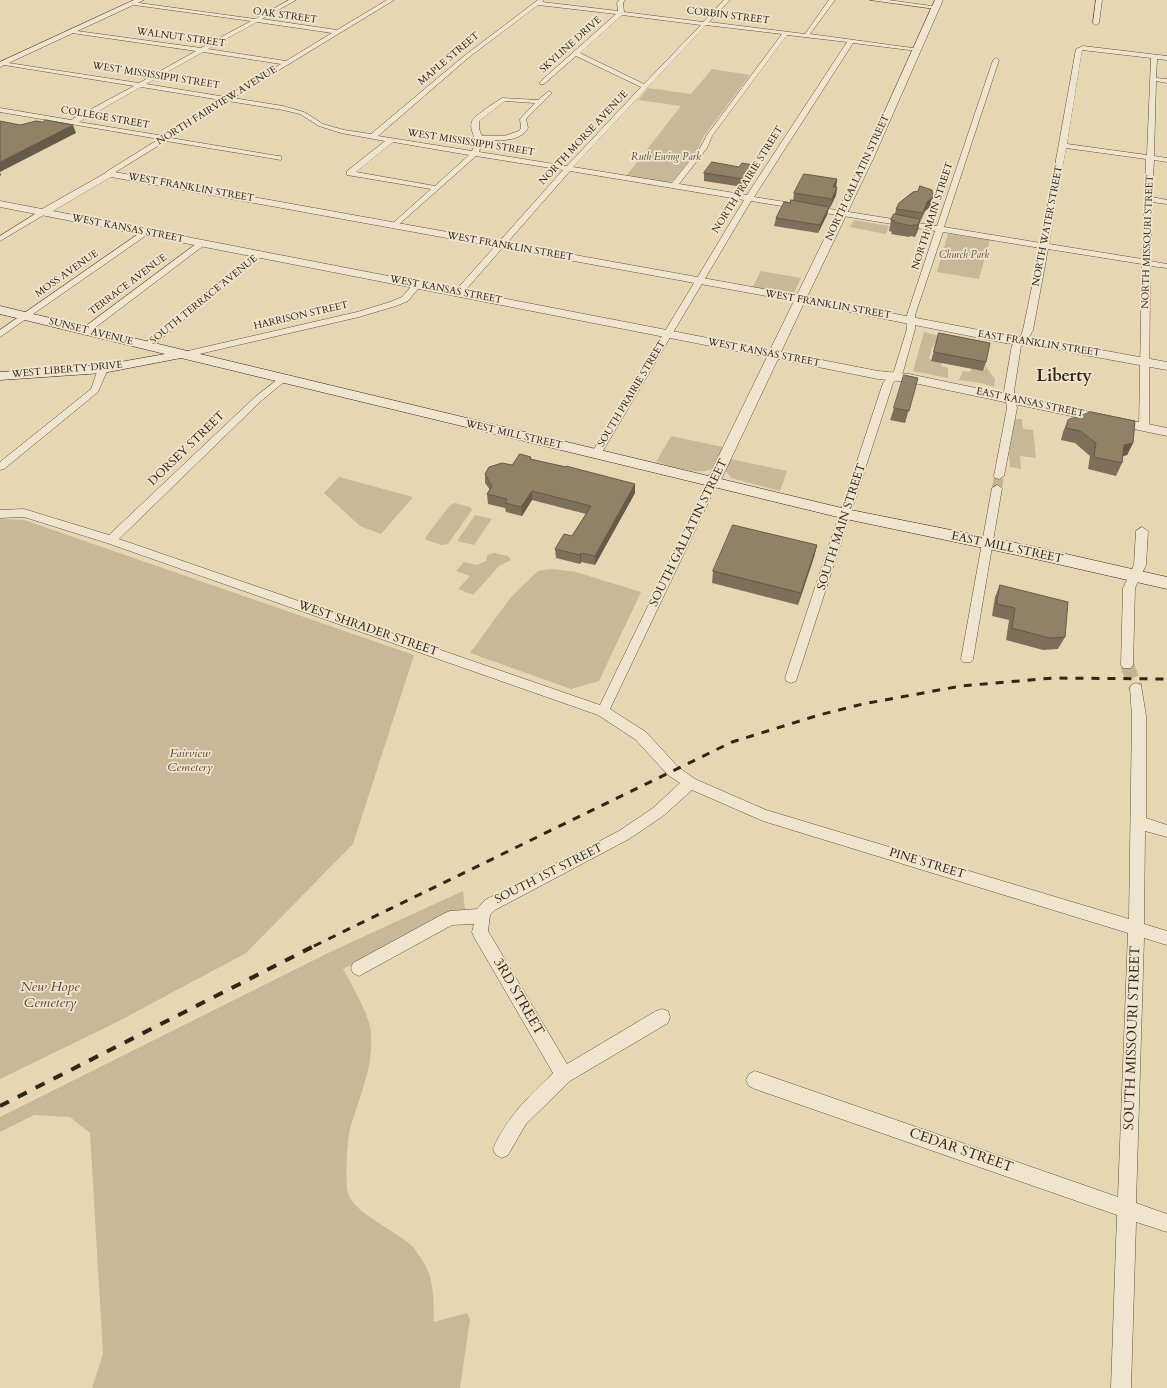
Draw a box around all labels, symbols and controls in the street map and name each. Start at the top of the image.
street label: CORBIN STREET [686,5,770,27]
street label: OAK STREET [252,6,318,26]
street label: SKYLINE DRIVE [538,14,604,76]
street label: WALNUT STREET [136,26,226,50]
street label: MAPLE STREET [416,30,482,88]
street label: WEST MISSISSIPPI STREET [91,60,221,92]
street label: NORTH FAIRVIEW AVENUE [155,64,279,148]
street label: NORTH MORSE AVENUE [537,88,631,188]
street label: COLLEGE STREET [60,104,150,132]
street label: NORTH GALLATIN STREET [823,113,893,243]
street label: NORTH PRAIRIE STREET [710,124,786,236]
street label: WEST MISSISSIPPI STREET [406,127,536,159]
park label: Ruth Ewing Park [631,152,701,164]
street label: NORTH MAIN STREET [910,161,956,271]
street label: NORTH WATER STREET [1030,165,1066,287]
street label: WEST FRANKLIN STREET [127,171,255,205]
street label: NORTH MISSOURI STREET [1140,175,1156,309]
street label: WEST KANSAS STREET [71,212,185,246]
street label: WEST FRANKLIN STREET [446,230,574,264]
street label: MOSS AVENUE [33,248,101,300]
park label: Church Park [939,250,989,262]
street label: TERRACE AVENUE [87,252,169,318]
street label: SOUTH TERRACE AVENUE [148,253,260,347]
street label: WEST KANSAS STREET [389,273,503,307]
street label: WEST FRANKLIN STREET [764,288,892,322]
street label: HARRISON STREET [253,299,349,333]
street label: SUNSET AVENUE [48,316,134,348]
street label: EAST FRANKLIN STREET [977,328,1101,360]
street label: WEST KANSAS STREET [707,336,821,370]
street label: SOUTH PRAIRIE STREET [596,339,668,449]
street label: WEST LIBERTY DRIVE [11,359,123,381]
district label: Liberty [1036,367,1092,387]
street label: EAST KANSAS STREET [975,386,1085,420]
street label: DORSEY STREET [146,409,228,489]
street label: WEST MILL STREET [465,418,563,452]
street label: SOUTH GALLATIN STREET [647,457,731,609]
street label: SOUTH MAIN STREET [815,462,869,592]
street label: EAST MILL STREET [950,529,1064,567]
street label: WEST SHRADER STREET [296,598,440,660]
park label: Fairview Cemetery [167,747,213,775]
street label: SOUTH 1ST STREET [493,841,605,907]
street label: PINE STREET [887,846,967,882]
street label: SOUTH MISSOURI STREET [1121,945,1145,1131]
street label: 3RD STREET [489,955,547,1039]
park label: New Hope Cemetery [20,980,80,1012]
street label: CEDAR STREET [907,1125,1015,1177]

